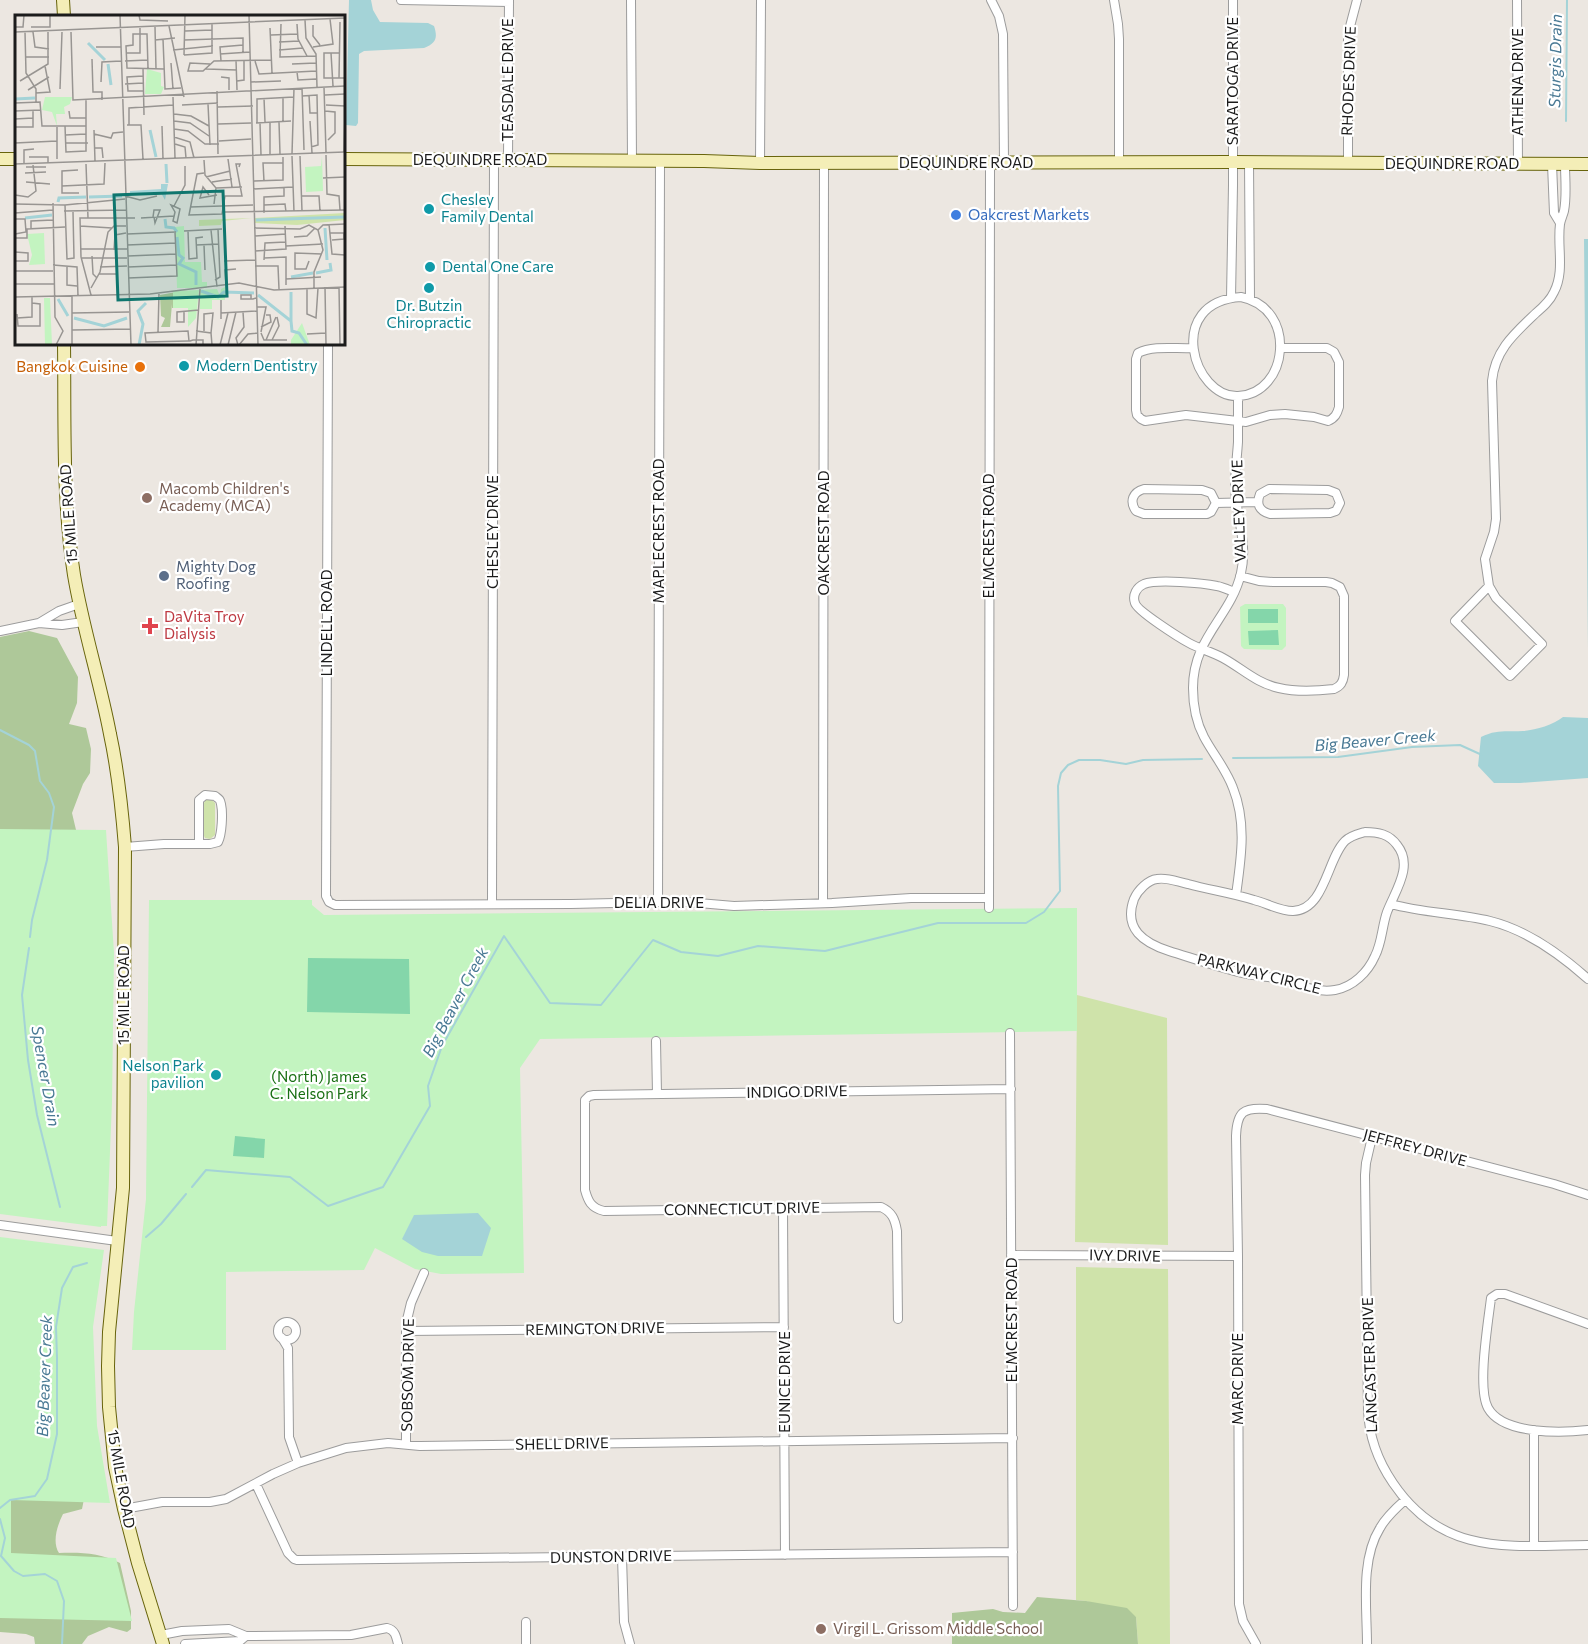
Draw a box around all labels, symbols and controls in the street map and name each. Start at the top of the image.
water label: Sturgis Drain [1544,14,1565,108]
inset map [15,15,345,345]
street label: SARATOGA DRIVE [1223,17,1241,145]
street label: TEASDALE DRIVE [498,18,516,142]
street label: RHODES DRIVE [1337,26,1359,136]
street label: ATHENA DRIVE [1508,28,1526,136]
street label: DEQUINDRE ROAD [413,150,547,168]
street label: DEQUINDRE ROAD [899,153,1033,171]
street label: DEQUINDRE ROAD [1385,154,1519,172]
place label: Chesley Family Dental [441,190,534,225]
marker: Chesley Family Dental [422,202,436,216]
place label: Oakcrest Markets [968,205,1090,223]
marker: Oakcrest Markets [949,208,963,222]
place label: Dental One Care [442,257,554,275]
marker: Dental One Care [423,260,437,274]
marker: Dr. Butzin Chiropractic [422,281,436,295]
place label: Dr. Butzin Chiropractic [387,296,471,331]
place label: Modern Dentistry [196,356,318,374]
place label: Bangkok Cuisine [16,357,128,375]
marker: Modern Dentistry [177,359,191,373]
marker: Bangkok Cuisine [133,360,147,374]
street label: MAPLECREST ROAD [649,459,667,603]
street label: VALLEY DRIVE [1227,459,1249,563]
street label: 15 MILE ROAD [56,464,80,564]
street label: OAKCREST ROAD [814,470,832,596]
street label: ELMCREST ROAD [979,474,997,598]
street label: CHESLEY DRIVE [483,475,501,589]
place label: Macomb Children's Academy (MCA) [159,479,290,514]
marker: Macomb Children's Academy (MCA) [140,491,154,505]
place label: Mighty Dog Roofing [176,557,256,592]
marker: Mighty Dog Roofing [157,569,171,583]
street label: LINDELL ROAD [317,569,335,677]
place label: DaVita Troy Dialysis [164,607,245,642]
marker: DaVita Troy Dialysis [141,617,159,635]
water label: Big Beaver Creek [1314,725,1437,754]
street label: DELIA DRIVE [614,893,704,911]
water label: Big Beaver Creek [418,943,492,1060]
street label: 15 MILE ROAD [114,945,132,1045]
street label: PARKWAY CIRCLE [1195,949,1323,997]
water label: Spencer Drain [28,1024,65,1128]
place label: Nelson Park pavilion [122,1056,204,1091]
park label: (North) James C. Nelson Park [270,1067,368,1102]
marker: Nelson Park pavilion [209,1068,223,1082]
street label: INDIGO DRIVE [746,1081,848,1101]
street label: JEFFREY DRIVE [1361,1125,1469,1170]
street label: CONNECTICUT DRIVE [664,1198,820,1218]
street label: IVY DRIVE [1089,1245,1161,1265]
street label: ELMCREST ROAD [1002,1258,1020,1382]
street label: LANCASTER DRIVE [1358,1297,1380,1433]
water label: Big Beaver Creek [32,1315,55,1437]
street label: SOBSOM DRIVE [397,1318,417,1432]
street label: REMINGTON DRIVE [525,1318,665,1338]
street label: EUNICE DRIVE [775,1331,793,1433]
street label: MARC DRIVE [1228,1333,1246,1425]
street label: 15 MILE ROAD [104,1428,140,1530]
street label: SHELL DRIVE [515,1433,609,1453]
street label: DUNSTON DRIVE [550,1546,672,1566]
place label: Virgil L. Grissom Middle School [833,1619,1043,1637]
marker: Virgil L. Grissom Middle School [814,1622,828,1636]

